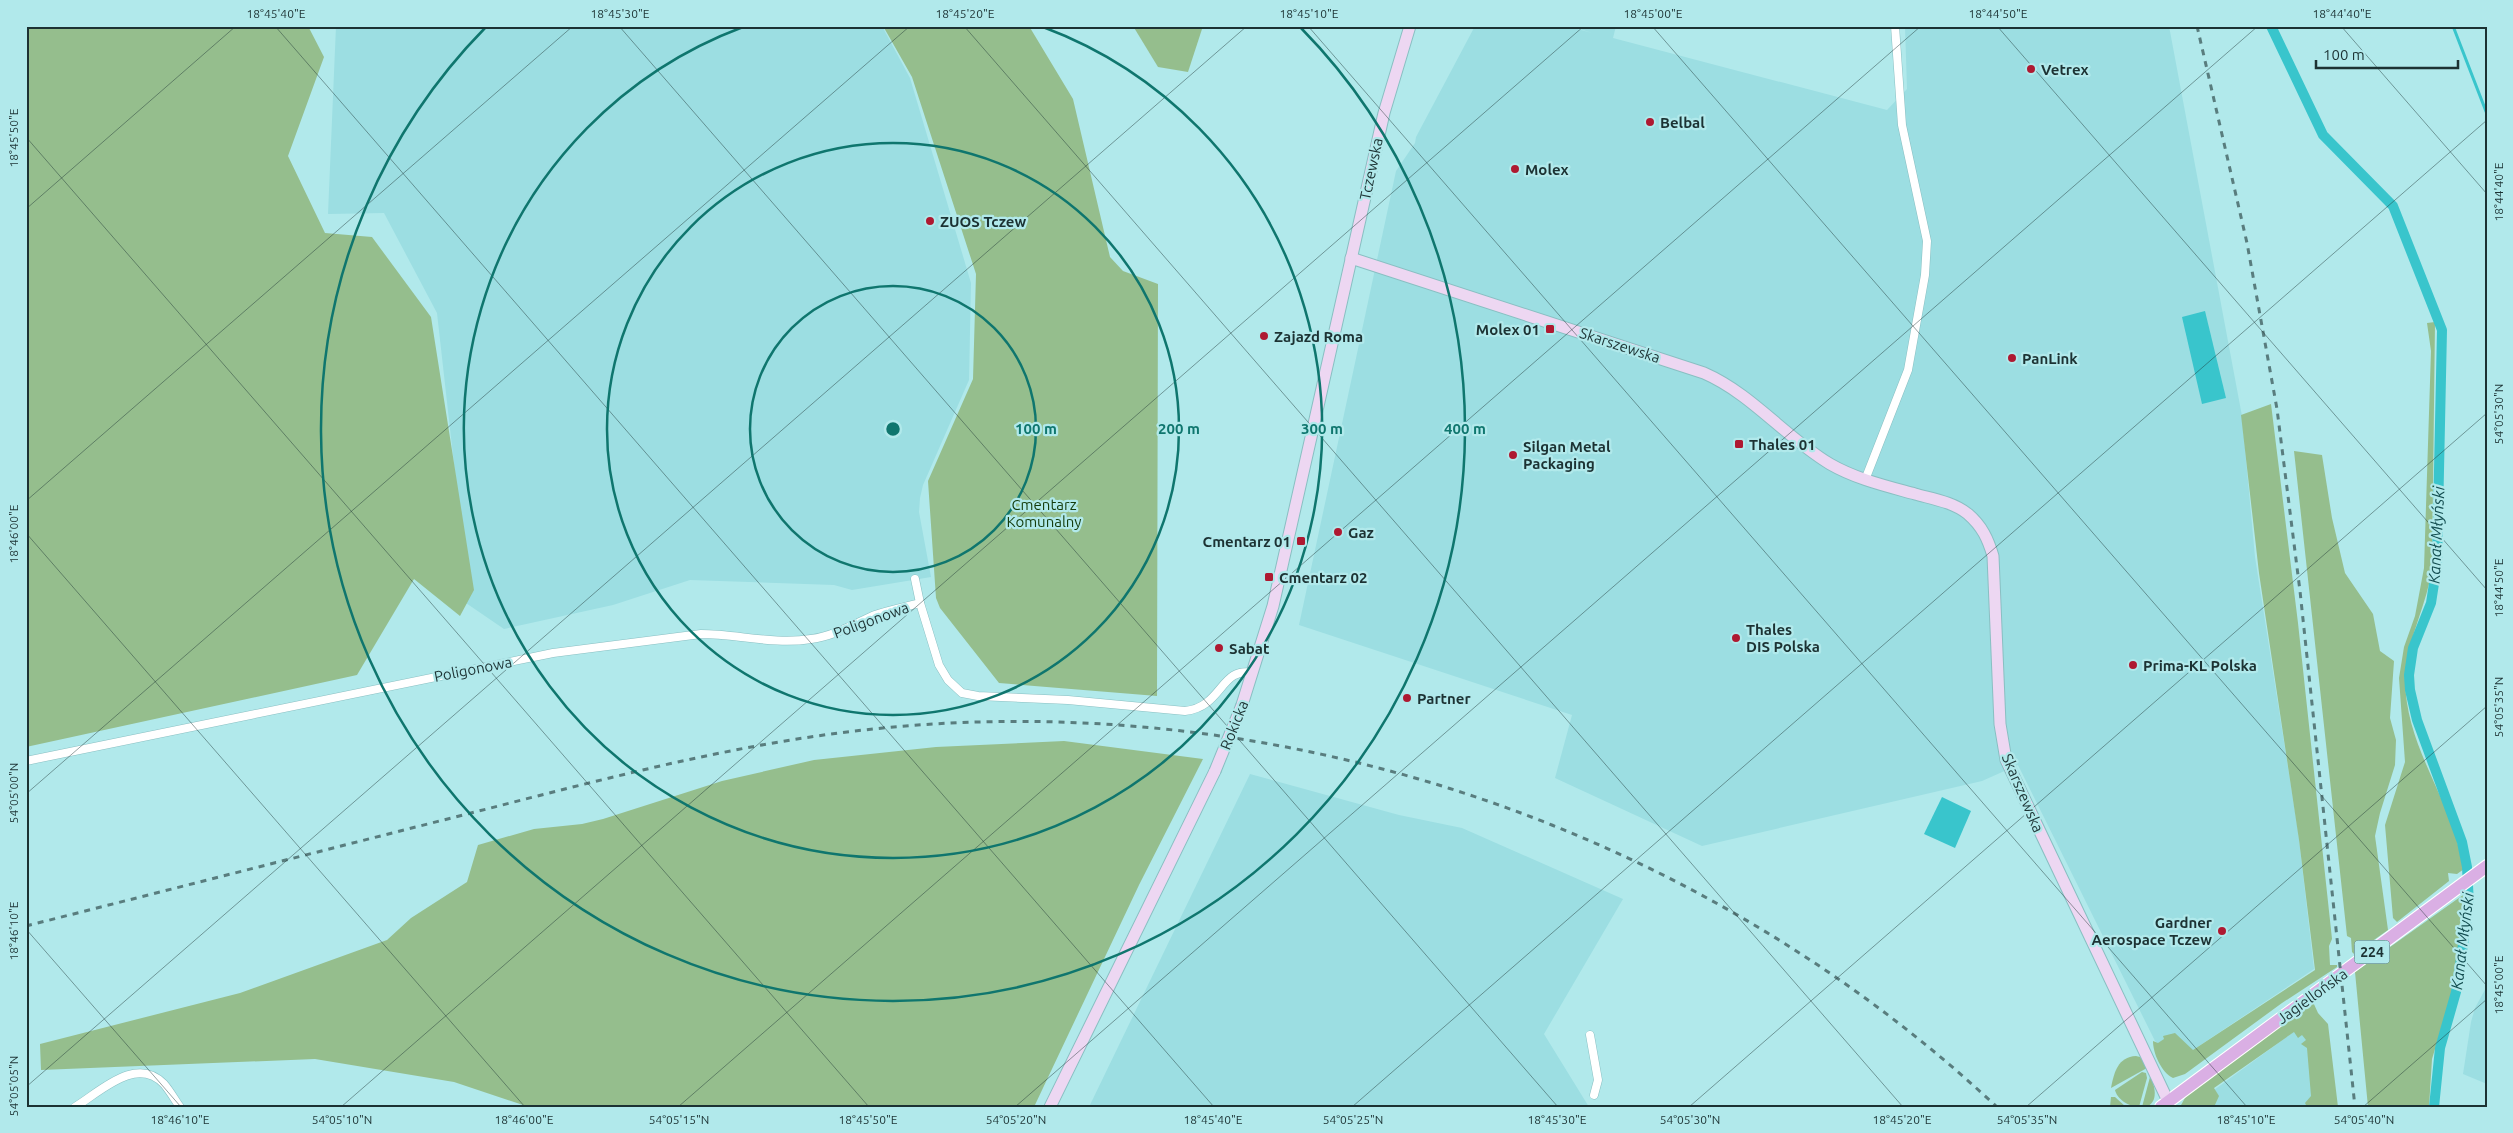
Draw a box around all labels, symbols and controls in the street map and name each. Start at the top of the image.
text: 18°45'40"E [247,7,306,20]
text: 18°45'30"E [591,7,650,20]
text: 18°45'20"E [936,7,995,20]
text: 18°45'10"E [1280,7,1339,20]
text: 18°45'00"E [1624,7,1683,20]
text: 18°44'50"E [1969,7,2028,20]
text: 18°44'40"E [2313,7,2372,20]
scale bar [2316,38,2458,70]
text: 100 m [2323,46,2365,63]
place label: Vetrex [2041,61,2089,78]
marker: Vetrex [2025,63,2037,75]
text: 18°45'50"E [7,108,20,167]
place label: Belbal [1660,114,1705,131]
marker: Belbal [1644,116,1656,128]
street label: Tczewska [1356,136,1386,202]
place label: Molex [1525,161,1569,178]
text: 18°44'40"E [2492,162,2505,221]
marker: Molex [1509,163,1521,175]
place label: ZUOS Tczew [940,213,1027,230]
marker: ZUOS Tczew [924,215,936,227]
place label: Molex 01 [1476,321,1540,338]
marker: Molex 01 [1544,323,1556,335]
street label: Skarszewska [1578,324,1662,366]
place label: Zajazd Roma [1274,328,1363,345]
marker: Zajazd Roma [1258,330,1270,342]
place label: PanLink [2022,350,2078,367]
marker: PanLink [2006,352,2018,364]
text: 54°05'30"N [2492,384,2505,444]
centre of rings [884,420,902,438]
text: 100 m [1015,420,1057,437]
text: 200 m [1158,420,1200,437]
text: 300 m [1301,420,1343,437]
text: 400 m [1444,420,1486,437]
place label: Thales 01 [1749,436,1816,453]
place label: Silgan Metal Packaging [1523,438,1611,472]
marker: Thales 01 [1733,438,1745,450]
marker: Silgan Metal Packaging [1507,449,1519,461]
water label: Kanał Młyński [2424,485,2448,584]
park label: Cmentarz Komunalny [1006,496,1082,530]
text: 18°46'00"E [7,504,20,563]
place label: Gaz [1348,524,1374,541]
marker: Gaz [1332,526,1344,538]
place label: Cmentarz 01 [1203,533,1291,550]
marker: Cmentarz 01 [1295,535,1307,547]
text: 18°44'50"E [2492,558,2505,617]
place label: Cmentarz 02 [1279,569,1367,586]
marker: Cmentarz 02 [1263,571,1275,583]
street label: Poligonowa [831,598,911,642]
place label: Thales DIS Polska [1746,621,1820,655]
marker: Thales DIS Polska [1730,632,1742,644]
place label: Sabat [1229,640,1270,657]
marker: Sabat [1213,642,1225,654]
street label: Poligonowa [432,653,514,685]
place label: Prima-KL Polska [2143,657,2257,674]
marker: Prima-KL Polska [2127,659,2139,671]
text: 54°05'35"N [2492,677,2505,737]
place label: Partner [1417,690,1471,707]
marker: Partner [1401,692,1413,704]
street label: Rokicka [1216,698,1252,752]
street label: Skarszewska [1999,751,2047,835]
text: 54°05'00"N [7,763,20,823]
water label: Kanał Młyński [2447,891,2477,990]
text: 18°46'10"E [7,901,20,960]
place label: Gardner Aerospace Tczew [2092,914,2213,948]
marker: Gardner Aerospace Tczew [2216,925,2228,937]
road number: 224 [2354,940,2390,964]
text: 18°45'00"E [2492,955,2505,1014]
street label: Jagiellońska [2274,965,2350,1027]
text: 54°05'05"N [7,1056,20,1116]
text: 18°46'10"E [151,1113,210,1126]
text: 54°05'10"N [312,1113,372,1126]
text: 18°46'00"E [495,1113,554,1126]
text: 54°05'15"N [649,1113,709,1126]
text: 18°45'50"E [839,1113,898,1126]
text: 54°05'20"N [986,1113,1046,1126]
text: 18°45'40"E [1184,1113,1243,1126]
text: 54°05'25"N [1323,1113,1383,1126]
text: 18°45'30"E [1528,1113,1587,1126]
text: 54°05'30"N [1660,1113,1720,1126]
text: 18°45'20"E [1873,1113,1932,1126]
text: 54°05'35"N [1997,1113,2057,1126]
text: 18°45'10"E [2217,1113,2276,1126]
text: 54°05'40"N [2334,1113,2394,1126]

